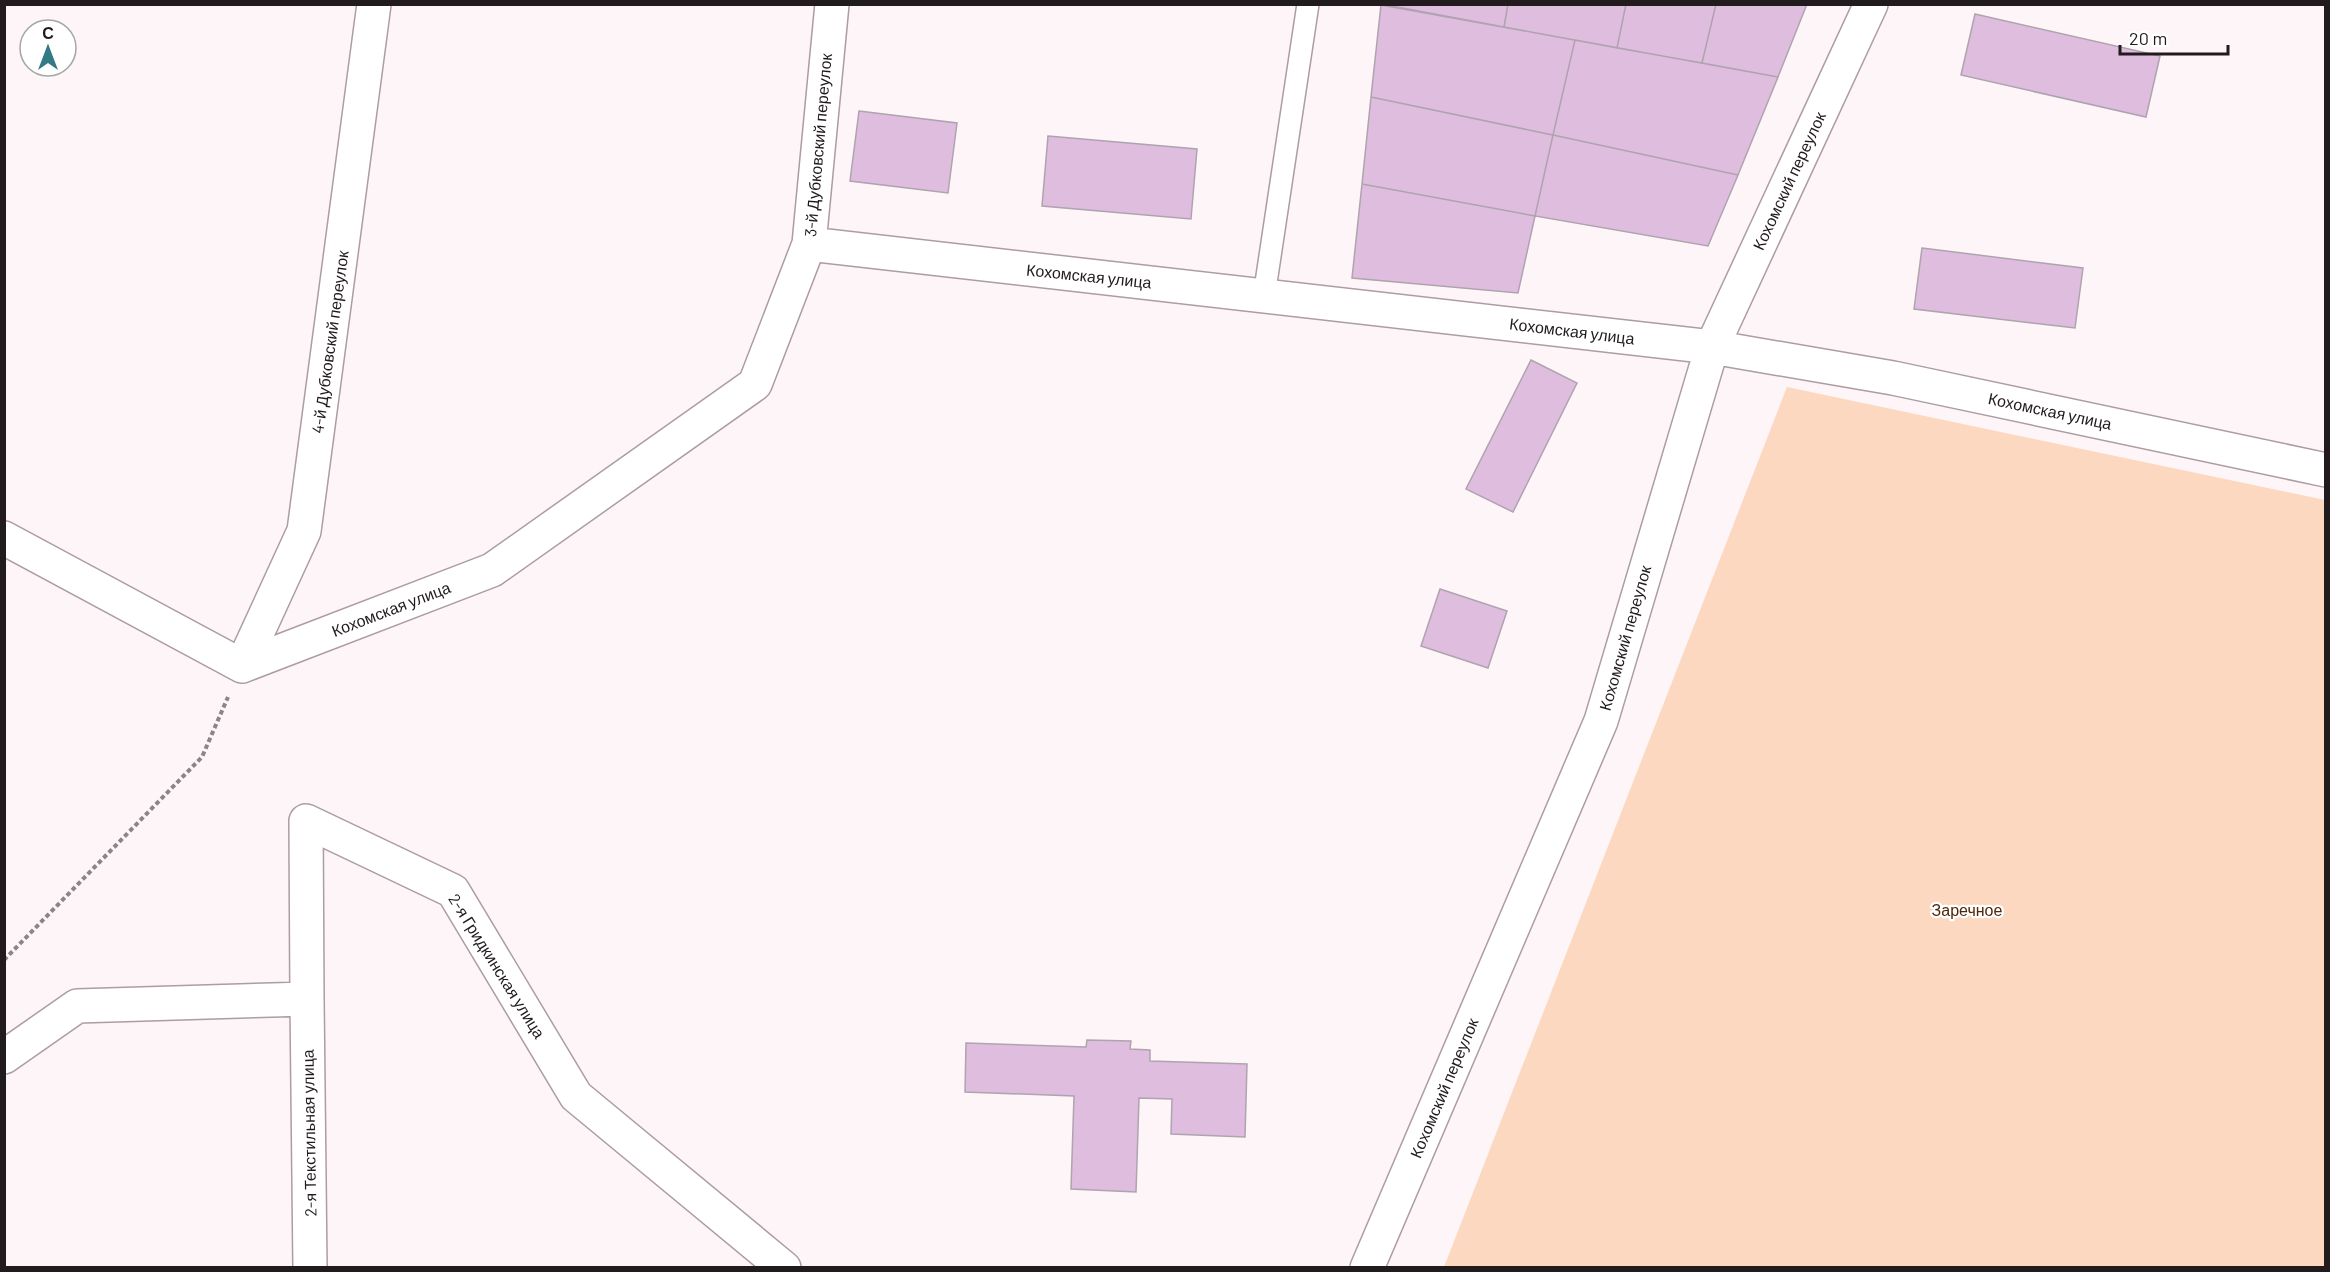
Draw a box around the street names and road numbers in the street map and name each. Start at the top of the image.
street label: 3-й Дубковский переулок [800,52,835,237]
street label: Кохомский переулок [1748,108,1829,253]
street label: 4-й Дубковский переулок [307,248,352,435]
street label: Кохомская улица [1025,259,1153,292]
street label: Кохомская улица [1508,313,1636,348]
street label: Кохомская улица [1987,388,2114,433]
street label: Кохомский переулок [1595,562,1655,713]
street label: Кохомская улица [329,577,453,640]
street label: 2-я Гридкинская улица [445,890,550,1041]
street label: Кохомский переулок [1405,1014,1482,1161]
street label: 2-я Текстильная улица [298,1049,319,1217]

